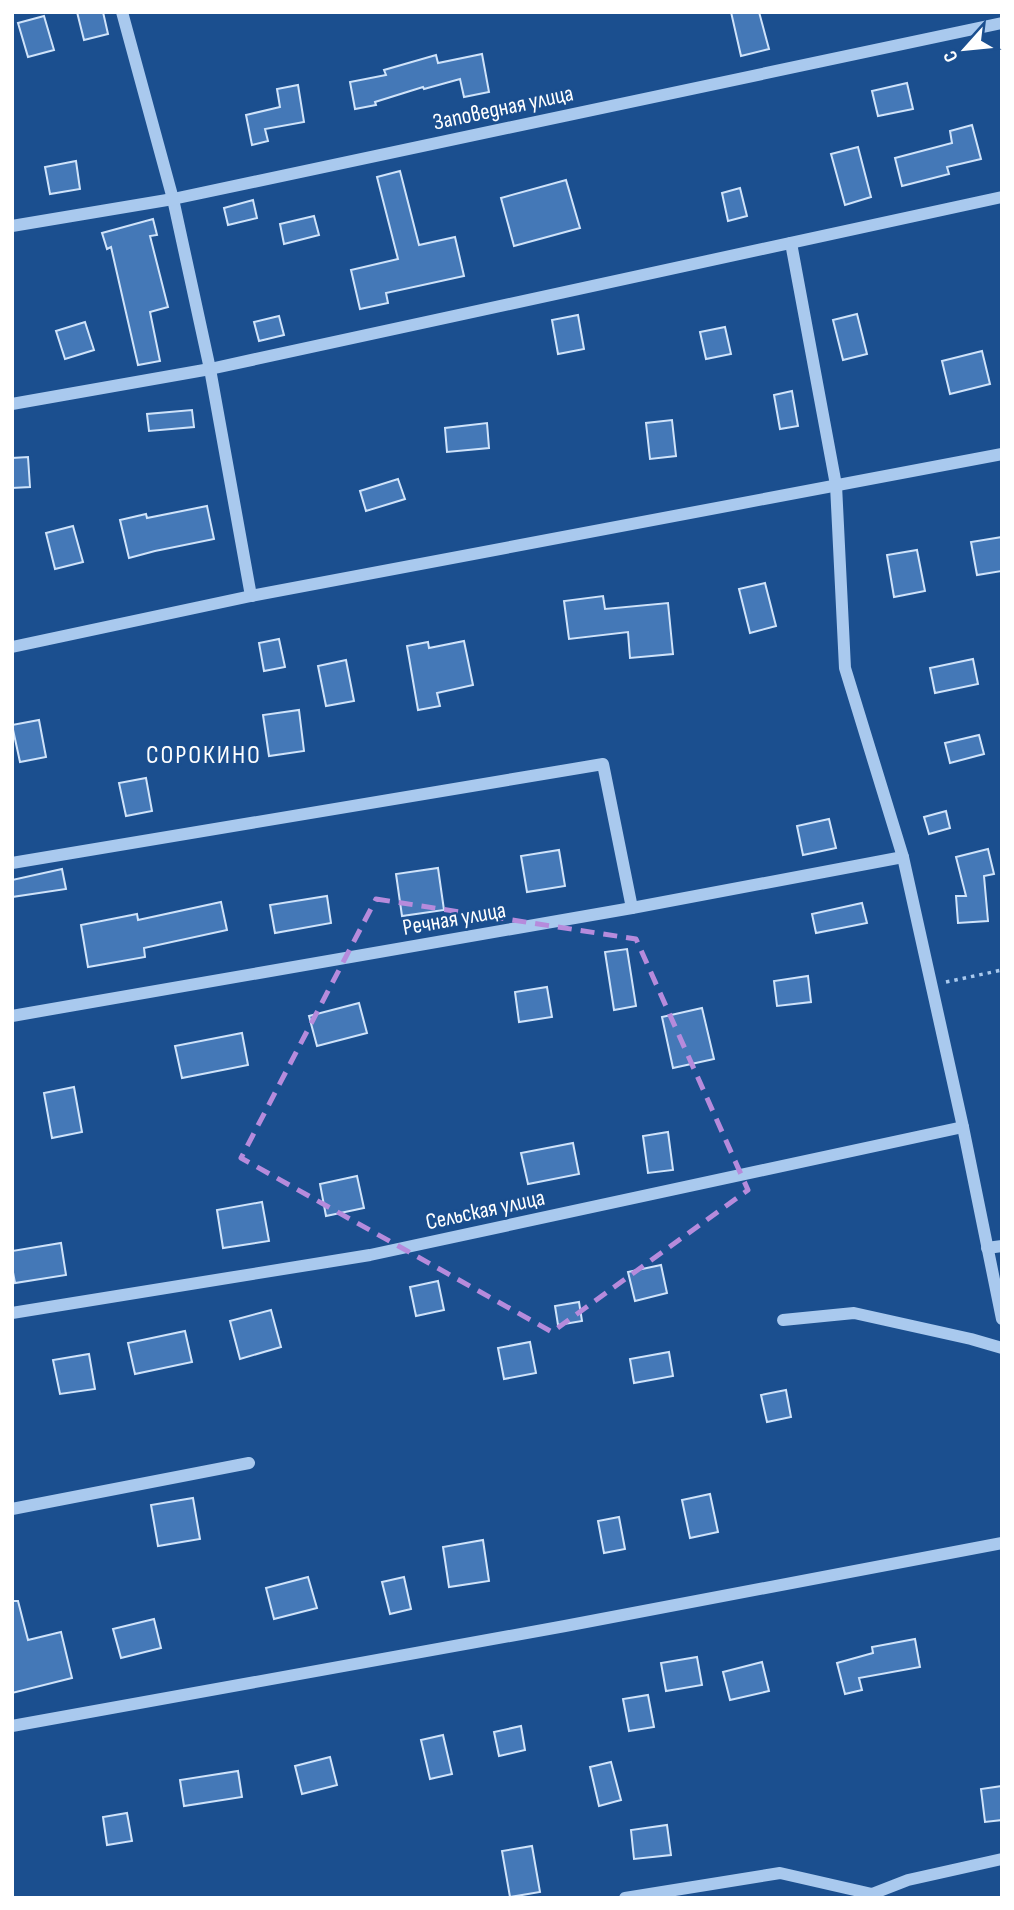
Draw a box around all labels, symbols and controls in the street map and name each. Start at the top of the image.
north arrow [930,14,1000,84]
text: С [939,46,964,66]
street label: Заповедная улица [430,79,576,137]
district label: СОРОКИНО [146,740,262,771]
street label: Речная улица [400,896,508,942]
street label: Сельская улица [423,1184,547,1236]

